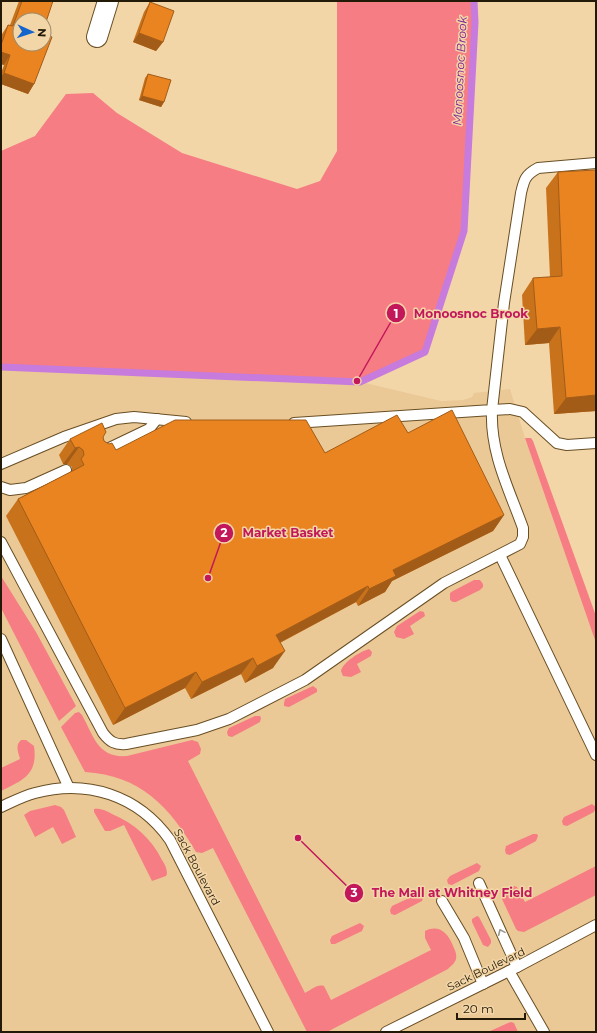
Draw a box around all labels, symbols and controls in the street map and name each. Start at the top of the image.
north arrow [12,12,52,52]
water label: Monoosnoc Brook [449,15,470,126]
text: N [35,28,49,37]
callout: Monoosnoc Brook [386,301,536,325]
text: 1 [394,306,398,321]
text: Monoosnoc Brook [414,306,528,321]
callout: Market Basket [214,521,341,545]
text: 2 [220,525,228,540]
text: Market Basket [242,525,334,540]
street label: Sack Boulevard [171,826,223,908]
callout: The Mall at Whitney Field [344,881,540,905]
text: 3 [349,885,358,900]
text: The Mall at Whitney Field [372,885,532,900]
one-way arrow [498,928,506,936]
street label: Sack Boulevard [445,944,527,994]
scale bar [457,995,525,1021]
text: 20 m [463,1001,494,1016]

